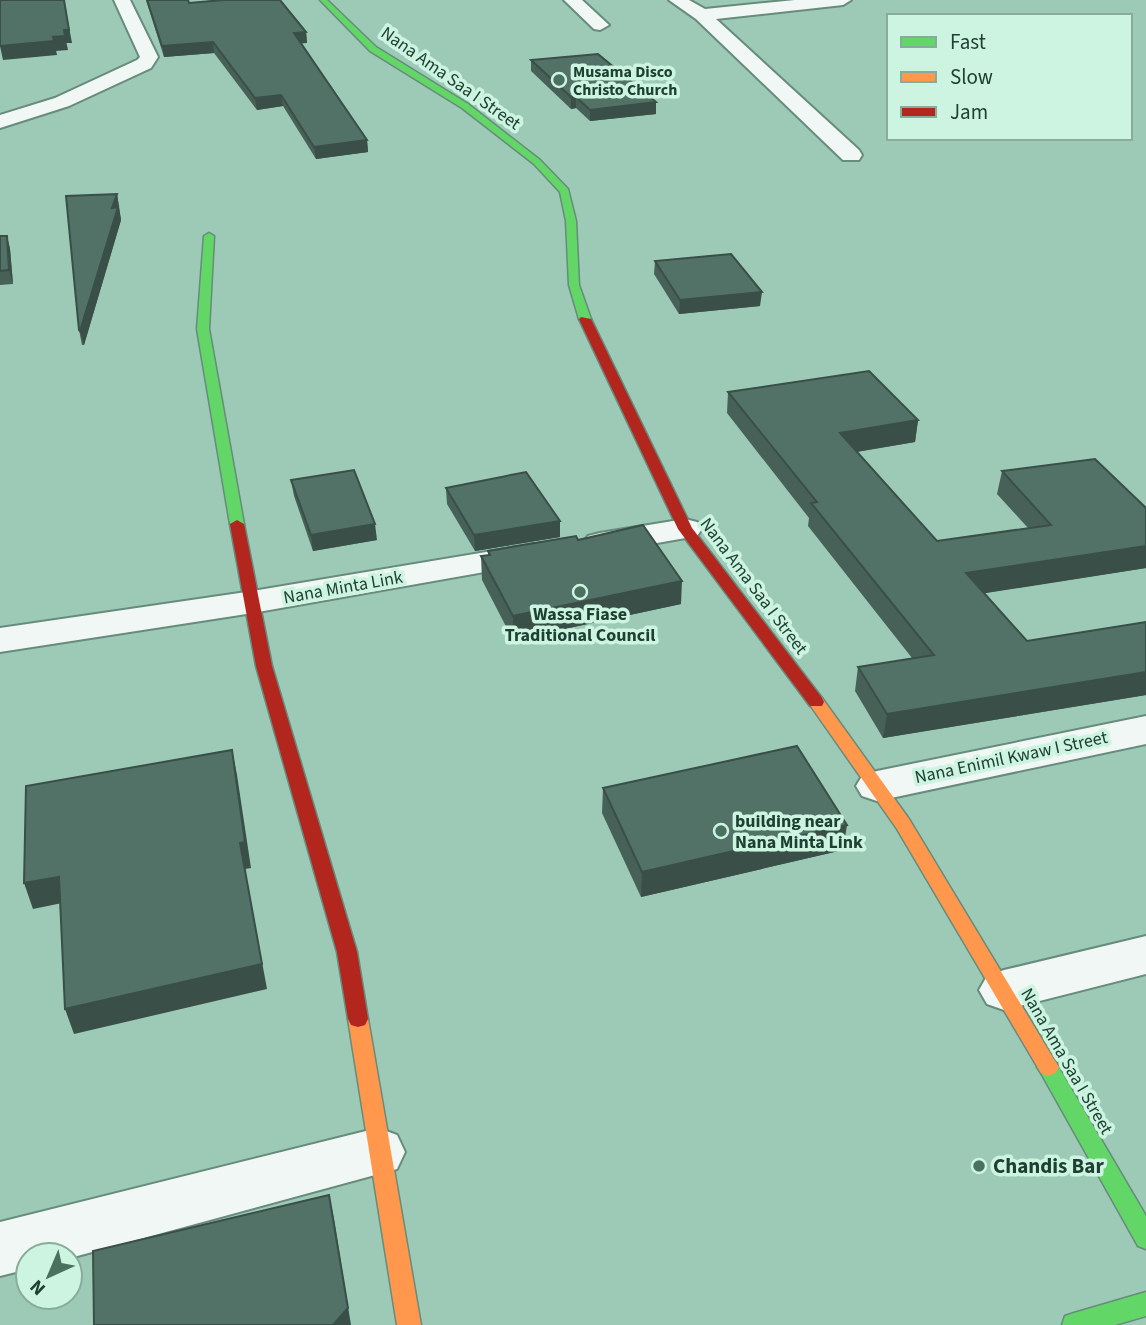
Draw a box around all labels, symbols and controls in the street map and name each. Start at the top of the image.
legend [887,14,1132,140]
street label: Nana Ama Saa I Street [376,21,526,136]
text: Fast [950,27,986,57]
place label: Musama Disco Christo Church [573,61,677,101]
text: Slow [950,62,993,92]
marker: Musama Disco Christo Church [551,72,567,88]
text: Jam [950,97,988,127]
street label: Nana Ama Saa I Street [694,513,813,660]
street label: Nana Minta Link [281,565,405,610]
marker: Wassa Fiase Traditional Council [572,584,588,600]
place label: Wassa Fiase Traditional Council [505,602,655,648]
street label: Nana Enimil Kwaw I Street [912,725,1110,790]
place label: building near Nana Minta Link [735,809,863,855]
marker: building near Nana Minta Link [713,823,729,839]
street label: Nana Ama Saa I Street [1014,983,1119,1139]
place label: Chandis Bar [993,1151,1104,1181]
marker: Chandis Bar [971,1158,987,1174]
north arrow [14,1241,84,1311]
text: N [24,1273,52,1301]

